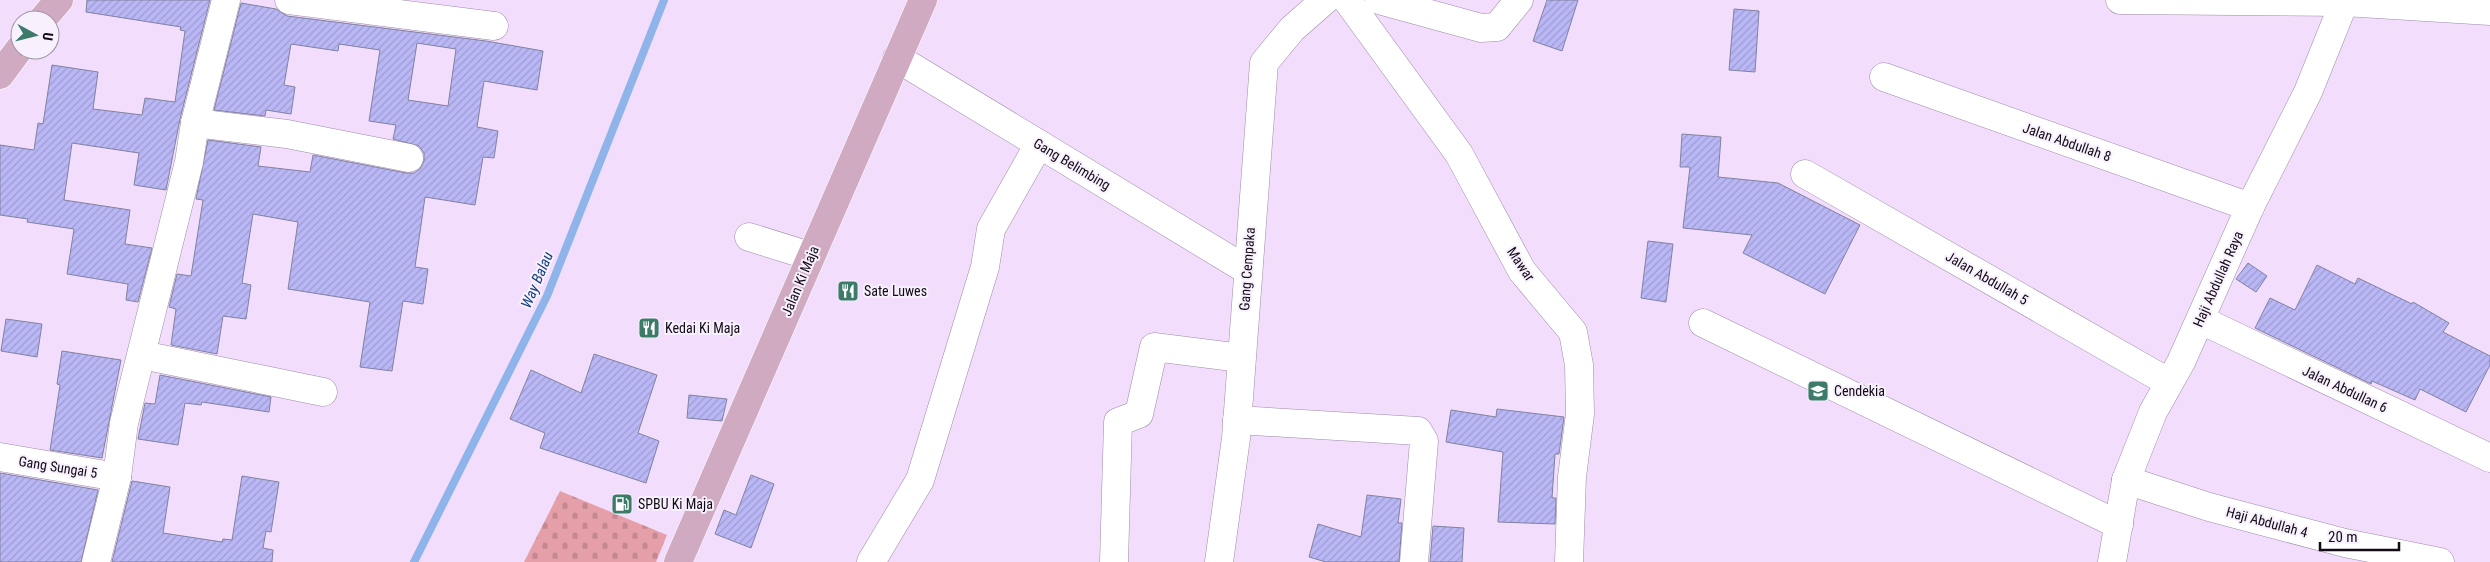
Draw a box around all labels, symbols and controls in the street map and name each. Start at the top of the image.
north arrow [10,10,60,60]
text: U [39,32,56,42]
street label: Jalan Abdullah 8 [2021,119,2113,165]
street label: Gang Belimbing [1031,135,1113,193]
street label: Gang Cempaka [1236,227,1258,311]
street label: Haji Abdullah Raya [2190,229,2246,329]
street label: Jalan Ki Maja [778,244,822,318]
street label: Mawar [1504,244,1538,284]
street label: Jalan Abdullah 5 [1943,248,2031,308]
water label: Way Balau [517,249,557,311]
restaurant icon: Sate Luwes [836,279,860,303]
place label: Sate Luwes [864,283,927,299]
restaurant icon: Kedai Ki Maja [637,316,661,340]
place label: Kedai Ki Maja [665,320,740,336]
street label: Jalan Abdullan 6 [2300,362,2390,416]
school or university icon: Cendekia [1806,379,1830,403]
place label: Cendekia [1834,383,1885,399]
street label: Gang Sungai 5 [17,453,99,481]
fuel station icon: SPBU Ki Maja [610,492,634,516]
place label: SPBU Ki Maja [638,496,713,512]
street label: Haji Abdullah 4 [2225,503,2310,541]
scale bar [2320,520,2399,552]
text: 20 m [2328,528,2358,546]

